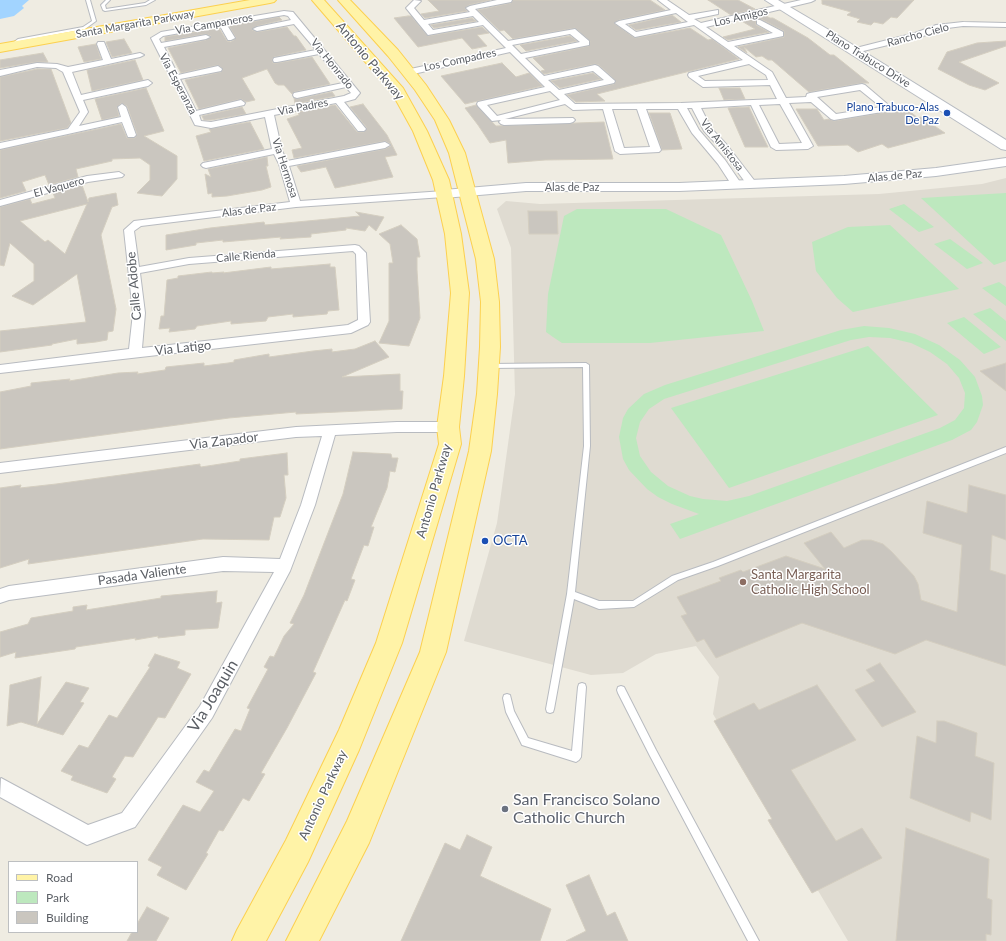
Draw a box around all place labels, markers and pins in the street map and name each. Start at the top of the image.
place label: Plano Trabuco-Alas De Paz [846,100,939,126]
marker: Plano Trabuco-Alas De Paz [942,108,952,118]
place label: OCTA [493,533,528,549]
marker: OCTA [480,536,490,546]
place label: Santa Margarita Catholic High School [751,567,870,598]
marker: Santa Margarita Catholic High School [738,577,748,587]
place label: San Francisco Solano Catholic Church [513,790,660,828]
marker: San Francisco Solano Catholic Church [500,804,510,814]

